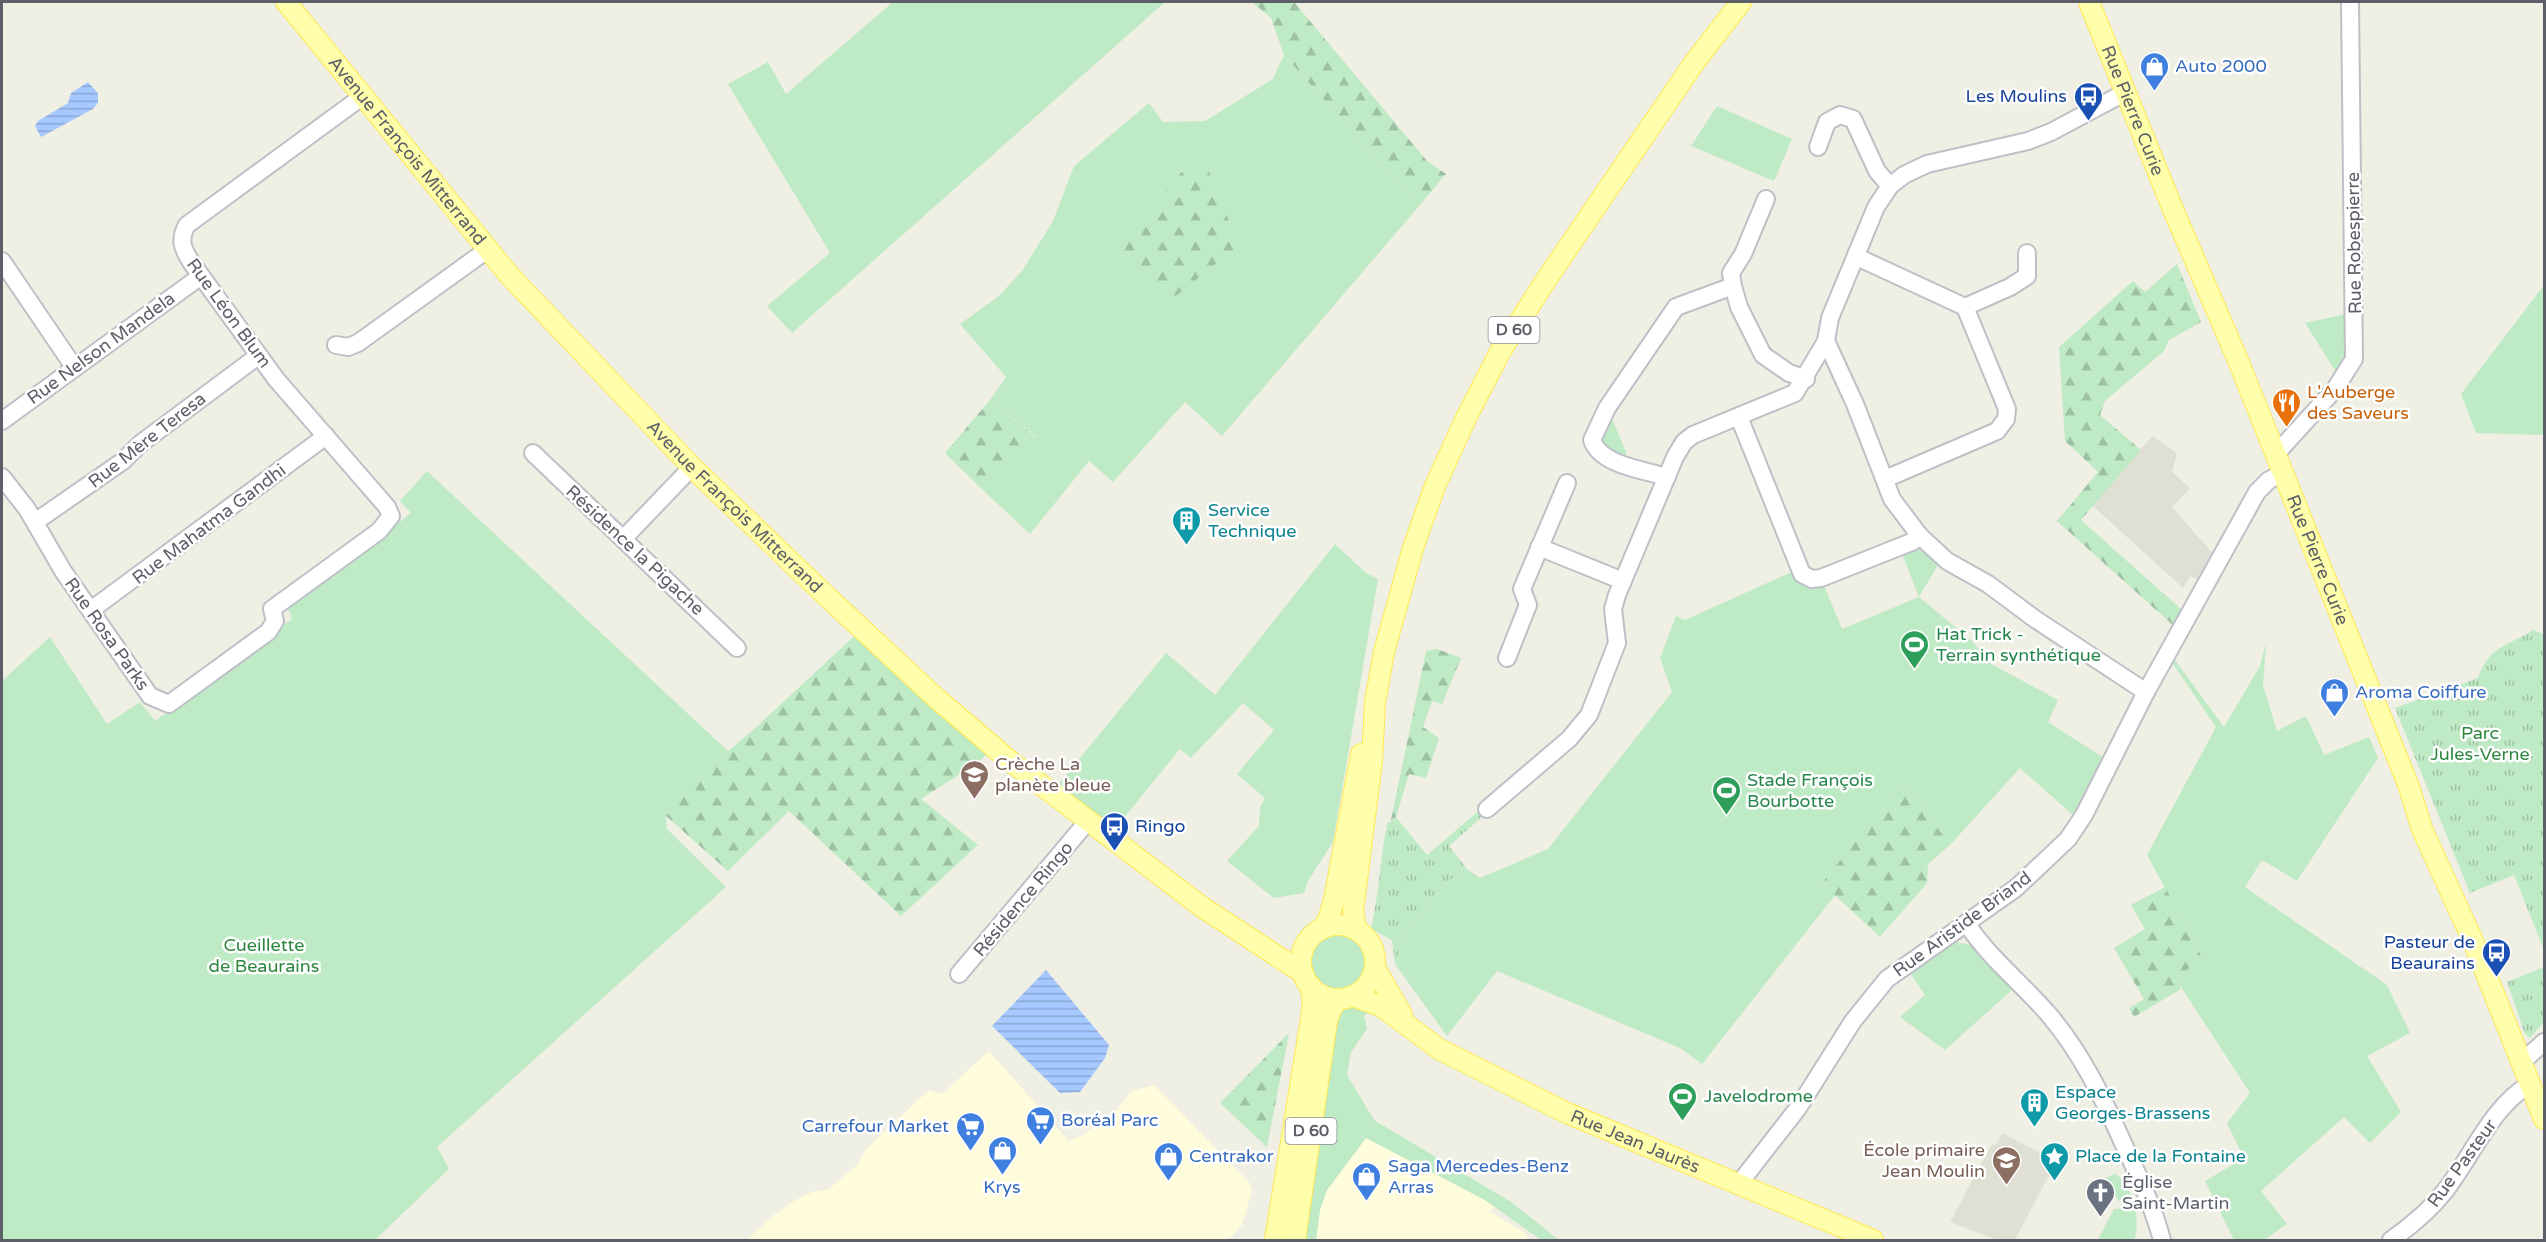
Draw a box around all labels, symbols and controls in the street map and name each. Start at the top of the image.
street label: Rue Pierre Curie [2097,42,2169,179]
shop icon: Auto 2000 [2138,50,2170,92]
street label: Avenue François Mitterrand [324,52,491,250]
place label: Auto 2000 [2175,55,2267,77]
bus stop icon: Les Moulins [2072,80,2104,122]
place label: Les Moulins [1966,85,2067,107]
street label: Rue Robespierre [2342,172,2366,314]
street label: Rue Léon Blum [182,254,276,372]
street label: Rue Nelson Mandela [23,287,179,409]
road number: D 60 [1488,317,1540,343]
place label: L'Auberge des Saveurs [2307,381,2409,424]
restaurant icon: L'Auberge des Saveurs [2270,386,2302,428]
street label: Rue Mère Teresa [84,387,210,493]
street label: Avenue François Mitterrand [642,416,827,598]
street label: Rue Mahatma Gandhi [128,459,290,589]
street label: Résidence la Pigache [561,480,709,620]
street label: Rue Pierre Curie [2282,491,2354,628]
place label: Service Technique [1208,499,1297,542]
building icon: Service Technique [1171,504,1203,546]
street label: Rue Rosa Parks [60,573,154,695]
place label: Hat Trick - Terrain synthétique [1936,623,2101,666]
sports icon: Hat Trick - Terrain synthétique [1899,628,1931,670]
shop icon: Aroma Coiffure [2318,676,2350,718]
place label: Aroma Coiffure [2355,681,2487,703]
park label: Parc Jules-Verne [2430,722,2530,765]
place label: Crèche La planète bleue [995,753,1111,796]
school or university icon: Crèche La planète bleue [958,758,990,800]
place label: Stade François Bourbotte [1747,769,1873,812]
sports icon: Stade François Bourbotte [1710,774,1742,816]
bus stop icon: Ringo [1098,810,1130,852]
place label: Ringo [1135,815,1186,837]
street label: Résidence Ringo [968,837,1078,961]
street label: Rue Aristide Briand [1889,866,2035,982]
place label: Pasteur de Beaurains [2384,931,2475,974]
park label: Cueillette de Beaurains [209,934,319,977]
bus stop icon: Pasteur de Beaurains [2480,936,2512,978]
sports icon: Javelodrome [1667,1080,1699,1122]
place label: Espace Georges-Brassens [2055,1081,2210,1124]
place label: Javelodrome [1704,1085,1813,1107]
building icon: Espace Georges-Brassens [2018,1086,2050,1128]
supermarket icon: Boréal Parc [1024,1104,1056,1146]
street label: Rue Jean Jaurès [1567,1105,1703,1178]
place label: Boréal Parc [1061,1109,1158,1131]
supermarket icon: Carrefour Market [954,1110,986,1152]
street label: Rue Pasteur [2423,1114,2501,1211]
place label: Carrefour Market [802,1115,949,1137]
road number: D 60 [1286,1118,1336,1144]
shop icon: Krys [986,1134,1018,1176]
place label: École primaire Jean Moulin [1863,1139,1985,1182]
shop icon: Centrakor [1152,1140,1184,1182]
place icon: Place de la Fontaine [2038,1140,2070,1182]
school or university icon: École primaire Jean Moulin [1990,1144,2022,1186]
place label: Centrakor [1189,1145,1274,1167]
place label: Place de la Fontaine [2075,1145,2246,1167]
place label: Saga Mercedes-Benz Arras [1388,1155,1569,1198]
shop icon: Saga Mercedes-Benz Arras [1351,1160,1383,1202]
place label: Église Saint-Martin [2122,1171,2229,1214]
place label: Krys [983,1176,1021,1198]
church icon: Église Saint-Martin [2085,1176,2117,1218]

